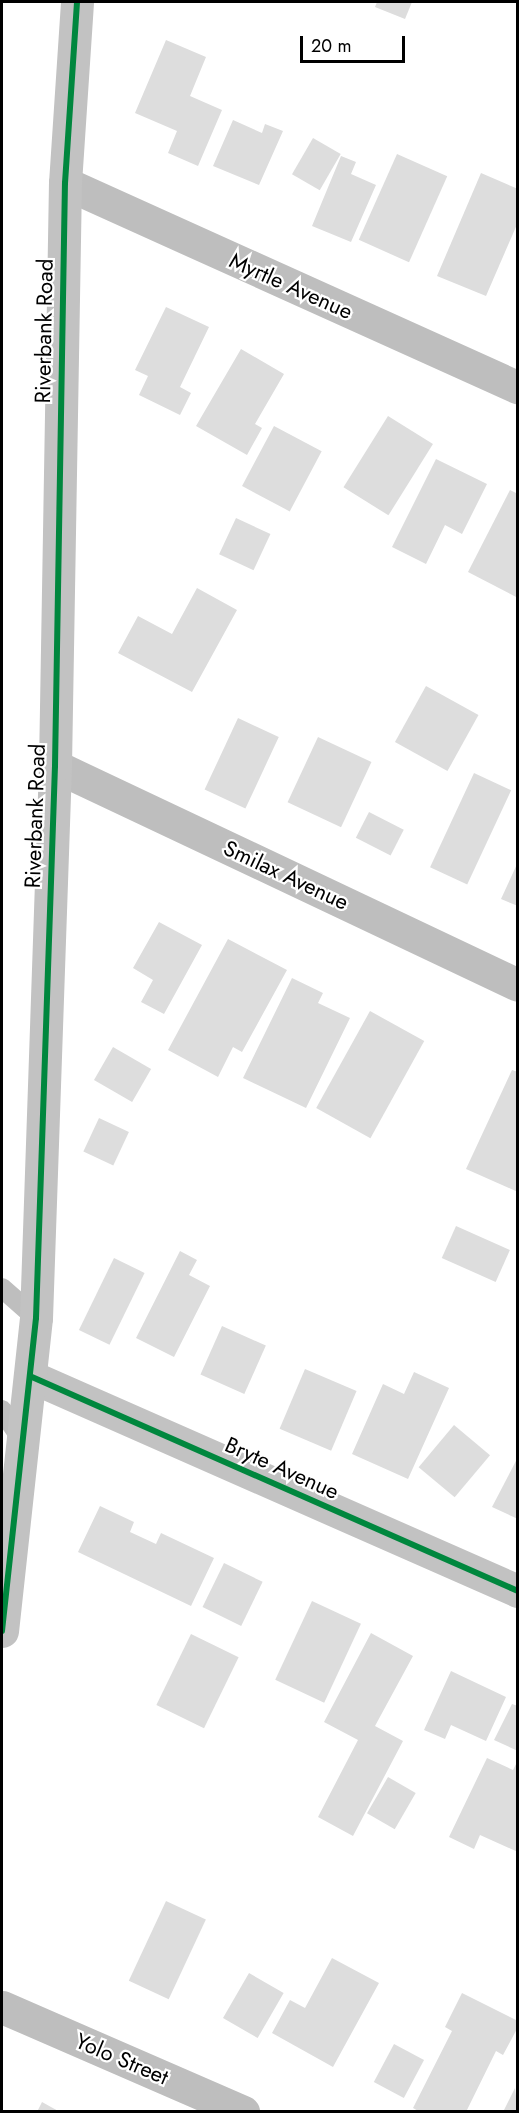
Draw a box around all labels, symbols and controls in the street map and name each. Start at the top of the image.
scale bar [303,24,408,62]
text: 20 m [311,33,351,59]
street label: Myrtle Avenue [225,247,357,325]
street label: Riverbank Road [30,258,58,404]
street label: Riverbank Road [19,743,51,889]
street label: Smilax Avenue [219,835,353,915]
street label: Bryte Avenue [221,1431,343,1505]
street label: Yolo Street [72,2028,172,2090]

